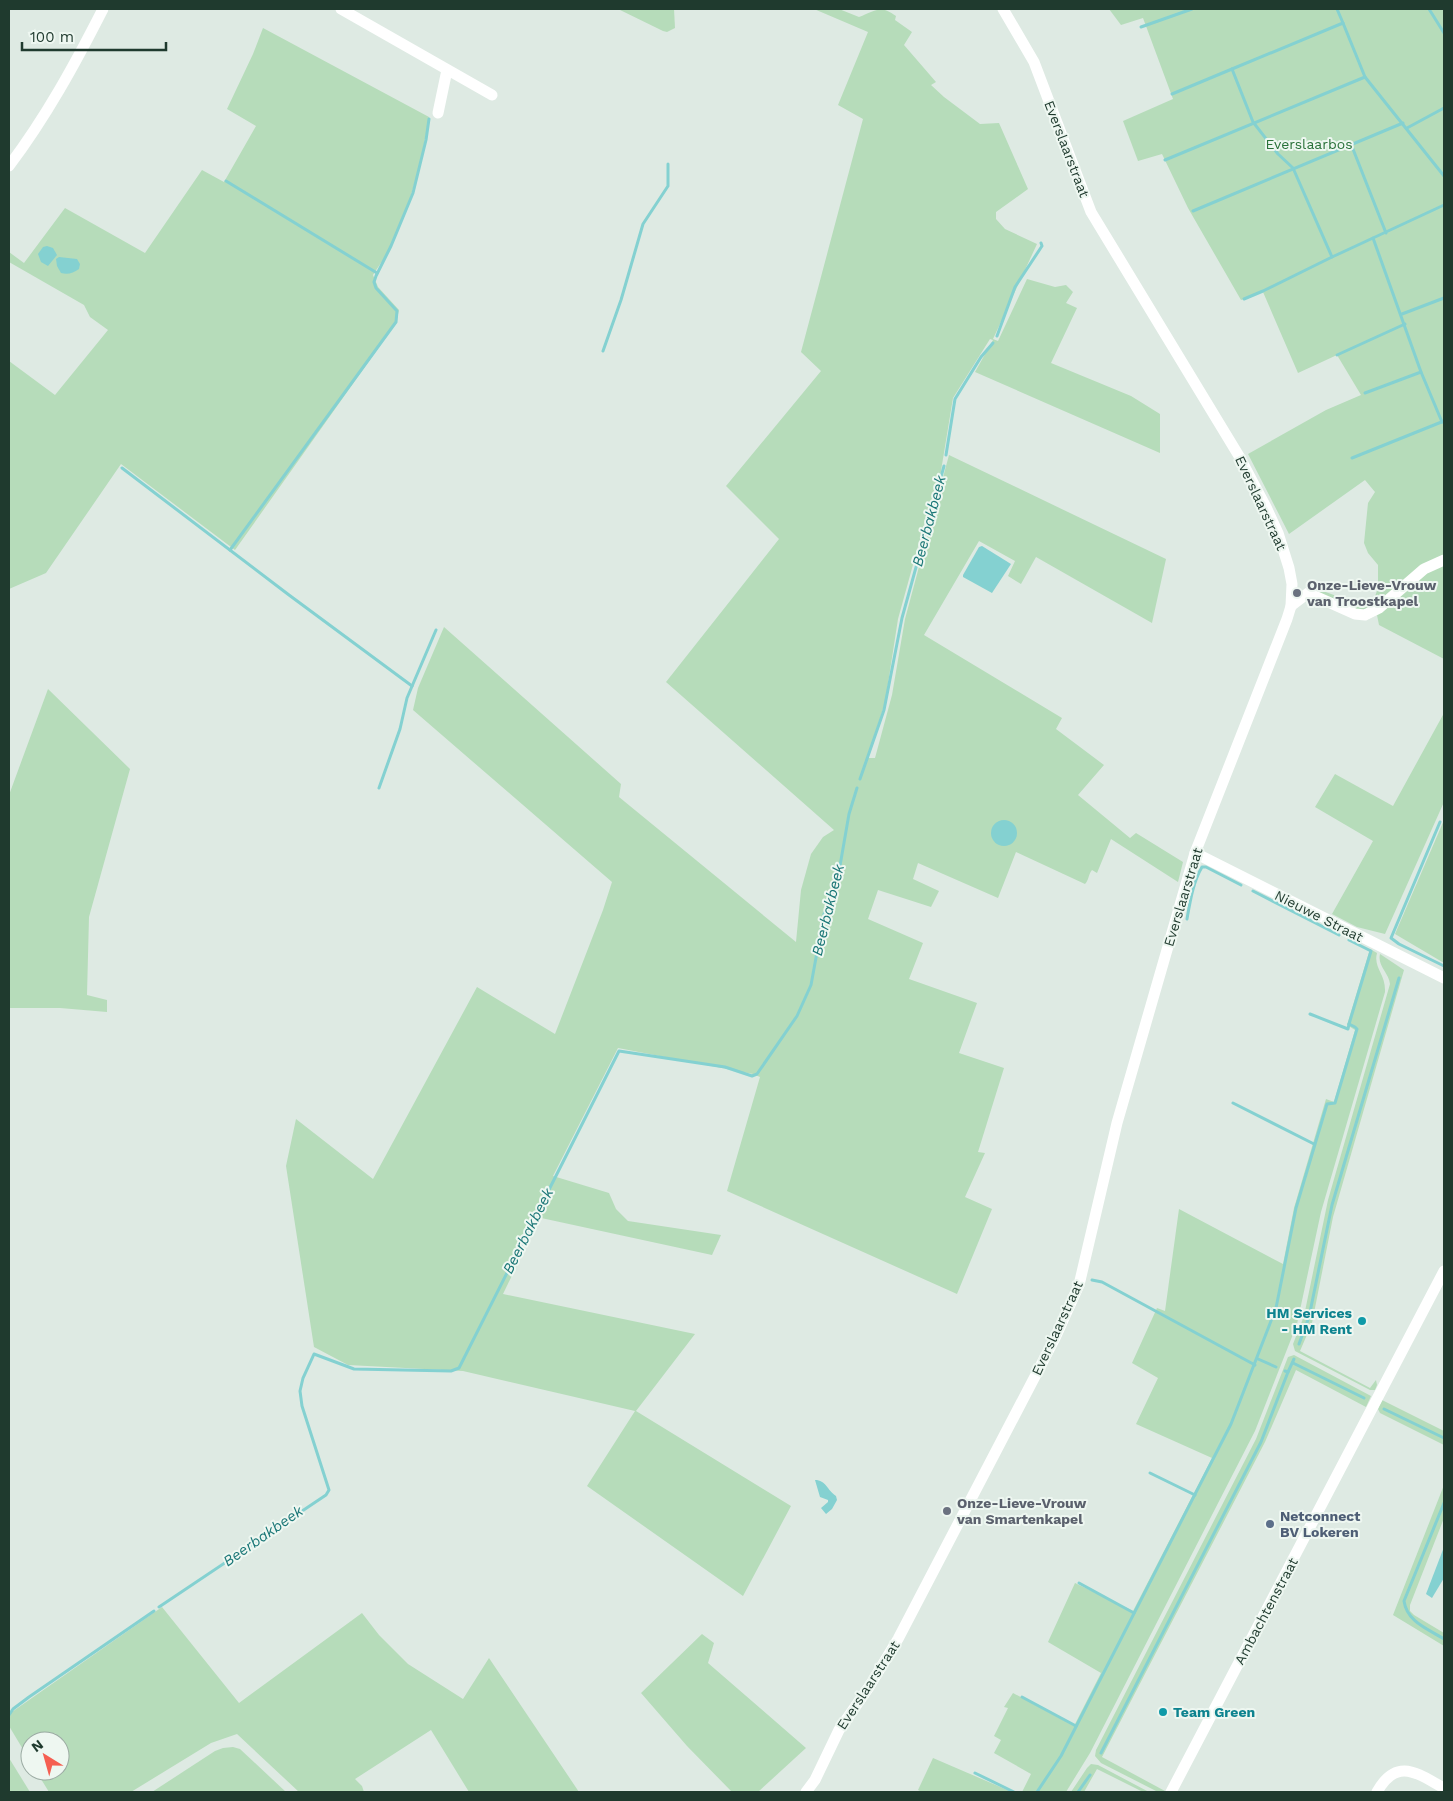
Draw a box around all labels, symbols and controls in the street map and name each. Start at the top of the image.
scale bar [22,20,166,52]
text: 100 m [30,28,74,46]
street label: Everslaarstraat [1041,98,1093,200]
park label: Everslaarbos [1265,136,1353,152]
street label: Everslaarstraat [1232,453,1290,553]
water label: Beerbakbeek [908,473,950,569]
place label: Onze-Lieve-Vrouw van Troostkapel [1306,577,1437,609]
marker: Onze-Lieve-Vrouw van Troostkapel [1291,587,1303,599]
street label: Everslaarstraat [1160,846,1206,948]
water label: Beerbakbeek [808,862,848,958]
street label: Nieuwe Straat [1272,887,1366,945]
water label: Beerbakbeek [499,1184,558,1277]
street label: Everslaarstraat [1028,1278,1086,1378]
place label: HM Services - HM Rent [1266,1305,1353,1337]
marker: HM Services - HM Rent [1356,1315,1368,1327]
place label: Onze-Lieve-Vrouw van Smartenkapel [956,1495,1087,1527]
water label: Beerbakbeek [219,1501,307,1570]
marker: Onze-Lieve-Vrouw van Smartenkapel [941,1505,953,1517]
place label: Netconnect BV Lokeren [1280,1508,1360,1540]
marker: Netconnect BV Lokeren [1264,1518,1276,1530]
street label: Ambachtenstraat [1231,1555,1301,1667]
street label: Everslaarstraat [833,1638,903,1732]
place label: Team Green [1173,1704,1255,1720]
marker: Team Green [1157,1706,1169,1718]
north arrow [20,1731,70,1781]
text: N [28,1736,46,1755]

